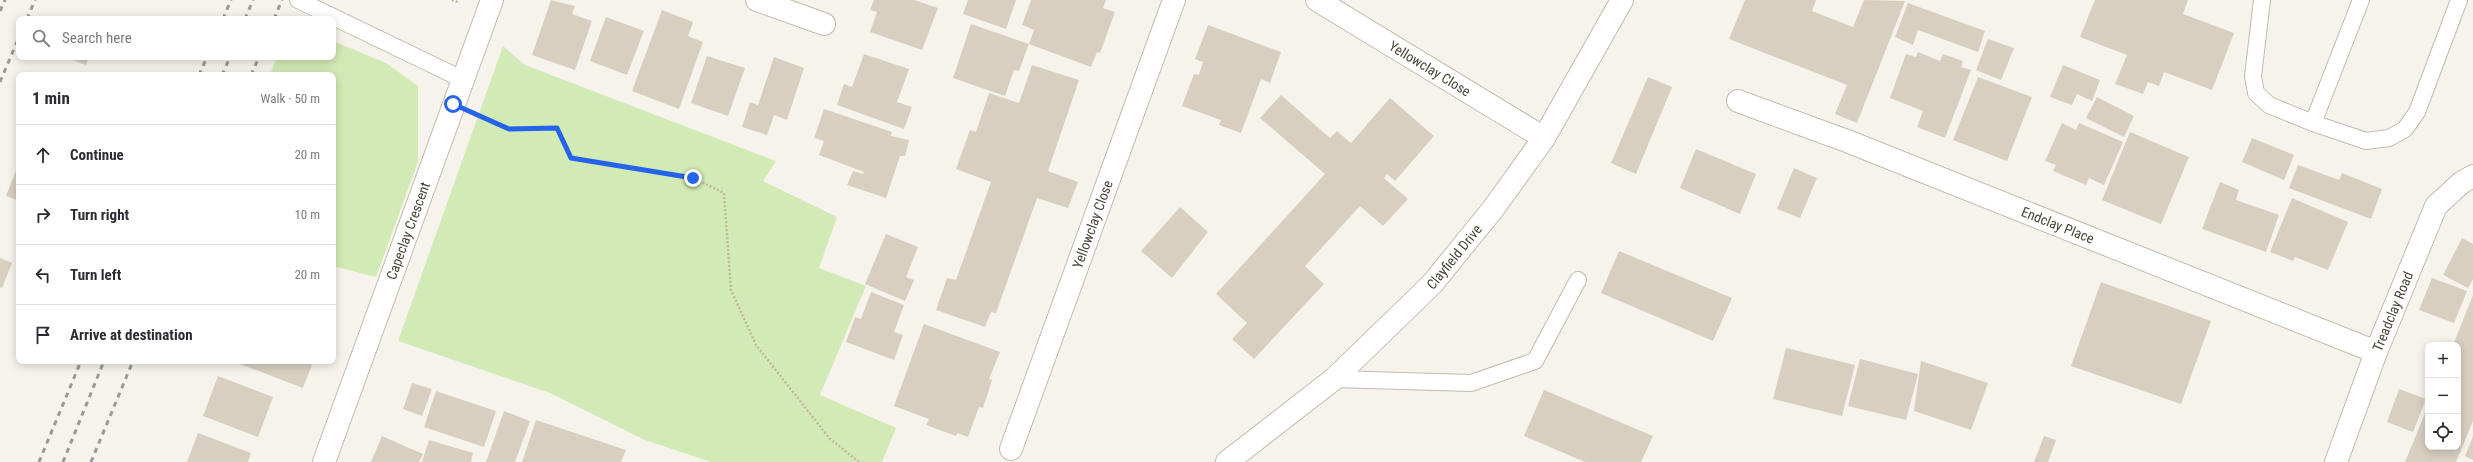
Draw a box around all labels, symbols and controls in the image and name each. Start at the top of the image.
search box [16,16,336,60]
icon: search [30,27,52,49]
text: Search here [62,29,132,47]
street label: Yellowclay Close [1386,38,1474,100]
text: 1 min [32,88,70,108]
text: Walk · 50 m [260,91,320,106]
route start [444,95,462,113]
icon: ahead [32,144,54,166]
text: Continue [70,146,124,164]
text: 20 m [294,147,320,162]
route end [684,169,702,187]
street label: Yellowclay Close [1069,178,1116,271]
street label: Capeclay Crescent [383,180,433,282]
street label: Endclay Place [2019,203,2097,247]
icon: right [32,204,54,226]
text: Turn right [70,206,129,224]
text: 10 m [294,207,320,222]
street label: Clayfield Drive [1423,221,1485,293]
icon: left [32,264,54,286]
text: Turn left [70,266,121,284]
text: 20 m [294,267,320,282]
street label: Treadclay Road [2369,269,2416,354]
icon: arrive [32,324,54,346]
text: Arrive at destination [70,326,193,344]
map controls [2425,342,2461,450]
button: + [2425,342,2461,378]
button: − [2425,378,2461,414]
button: locate [2425,414,2461,450]

